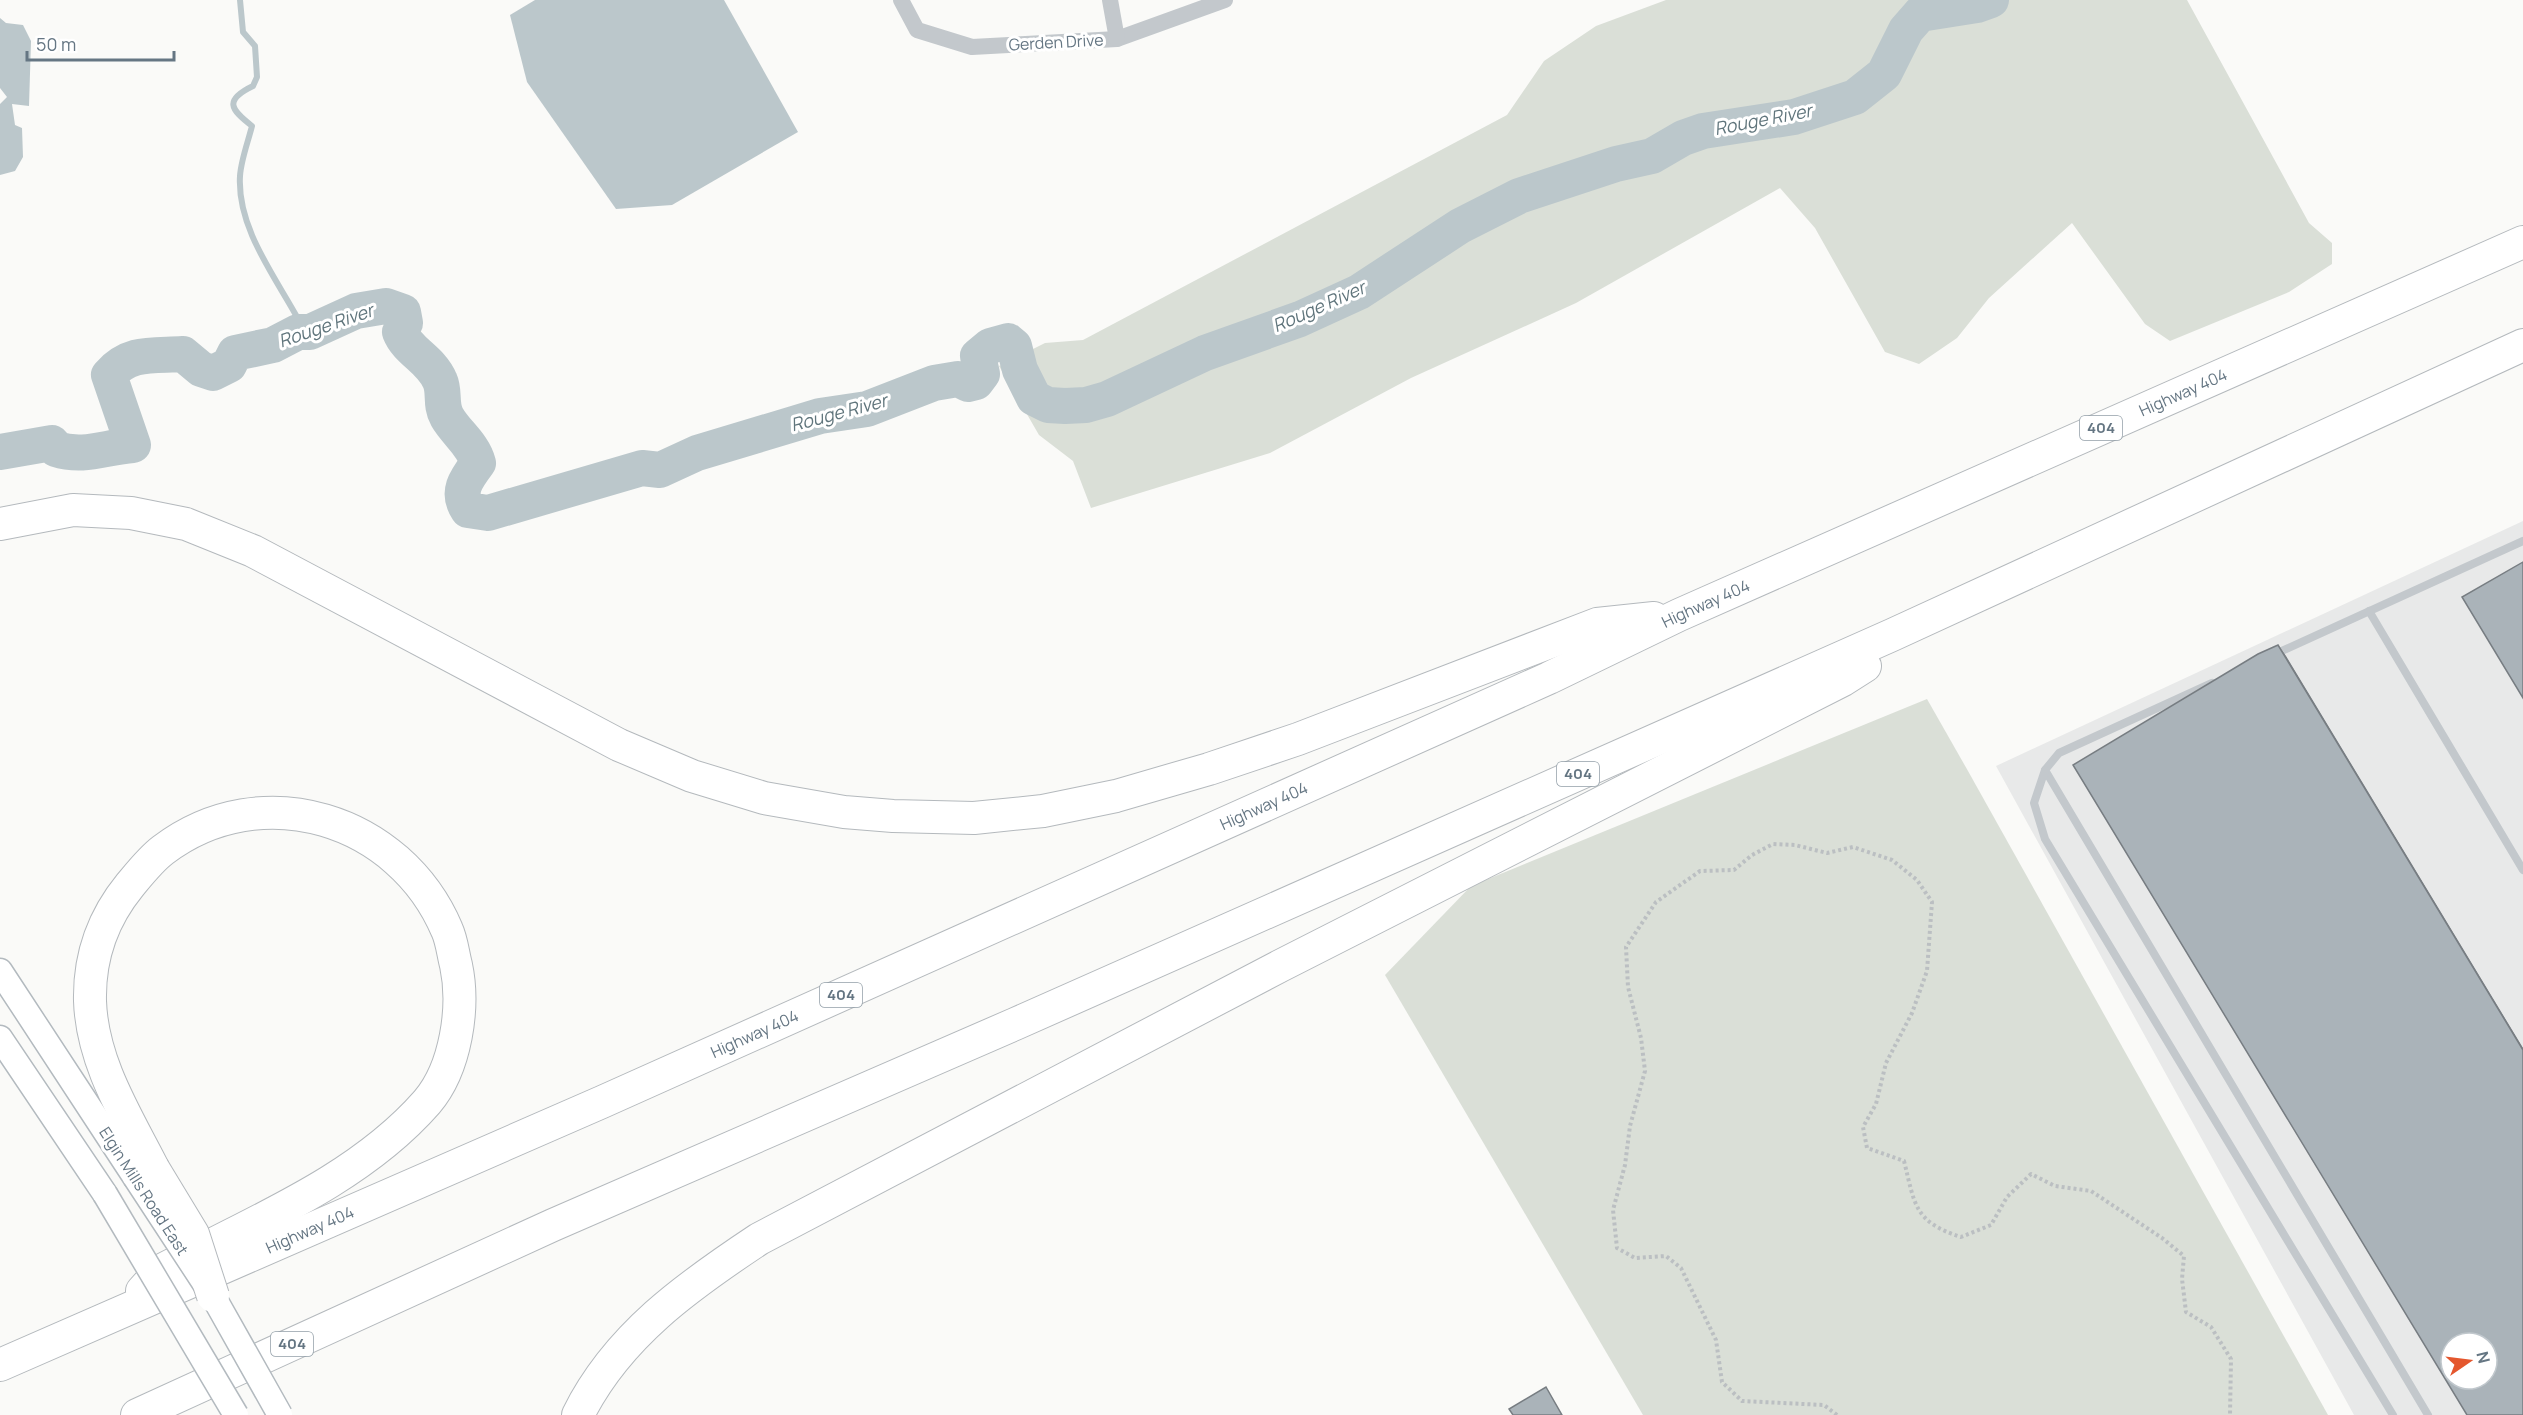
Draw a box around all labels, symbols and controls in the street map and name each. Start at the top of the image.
scale bar [27,24,174,62]
street label: Gerden Drive [1008,29,1104,55]
text: 50 m [36,32,76,56]
water label: Rouge River [1712,97,1816,140]
water label: Rouge River [1269,274,1371,337]
water label: Rouge River [275,297,379,352]
street label: Highway 404 [2135,363,2231,421]
water label: Rouge River [788,387,892,436]
road number: 404 [2080,416,2122,440]
street label: Highway 404 [1658,574,1753,633]
road number: 404 [1557,762,1599,786]
street label: Highway 404 [1216,776,1311,835]
road number: 404 [820,983,862,1007]
street label: Highway 404 [707,1004,802,1063]
street label: Elgin Mills Road East [94,1123,194,1259]
street label: Highway 404 [262,1201,357,1259]
north arrow [2439,1331,2499,1391]
road number: 404 [271,1332,313,1356]
text: N [2471,1349,2496,1366]

